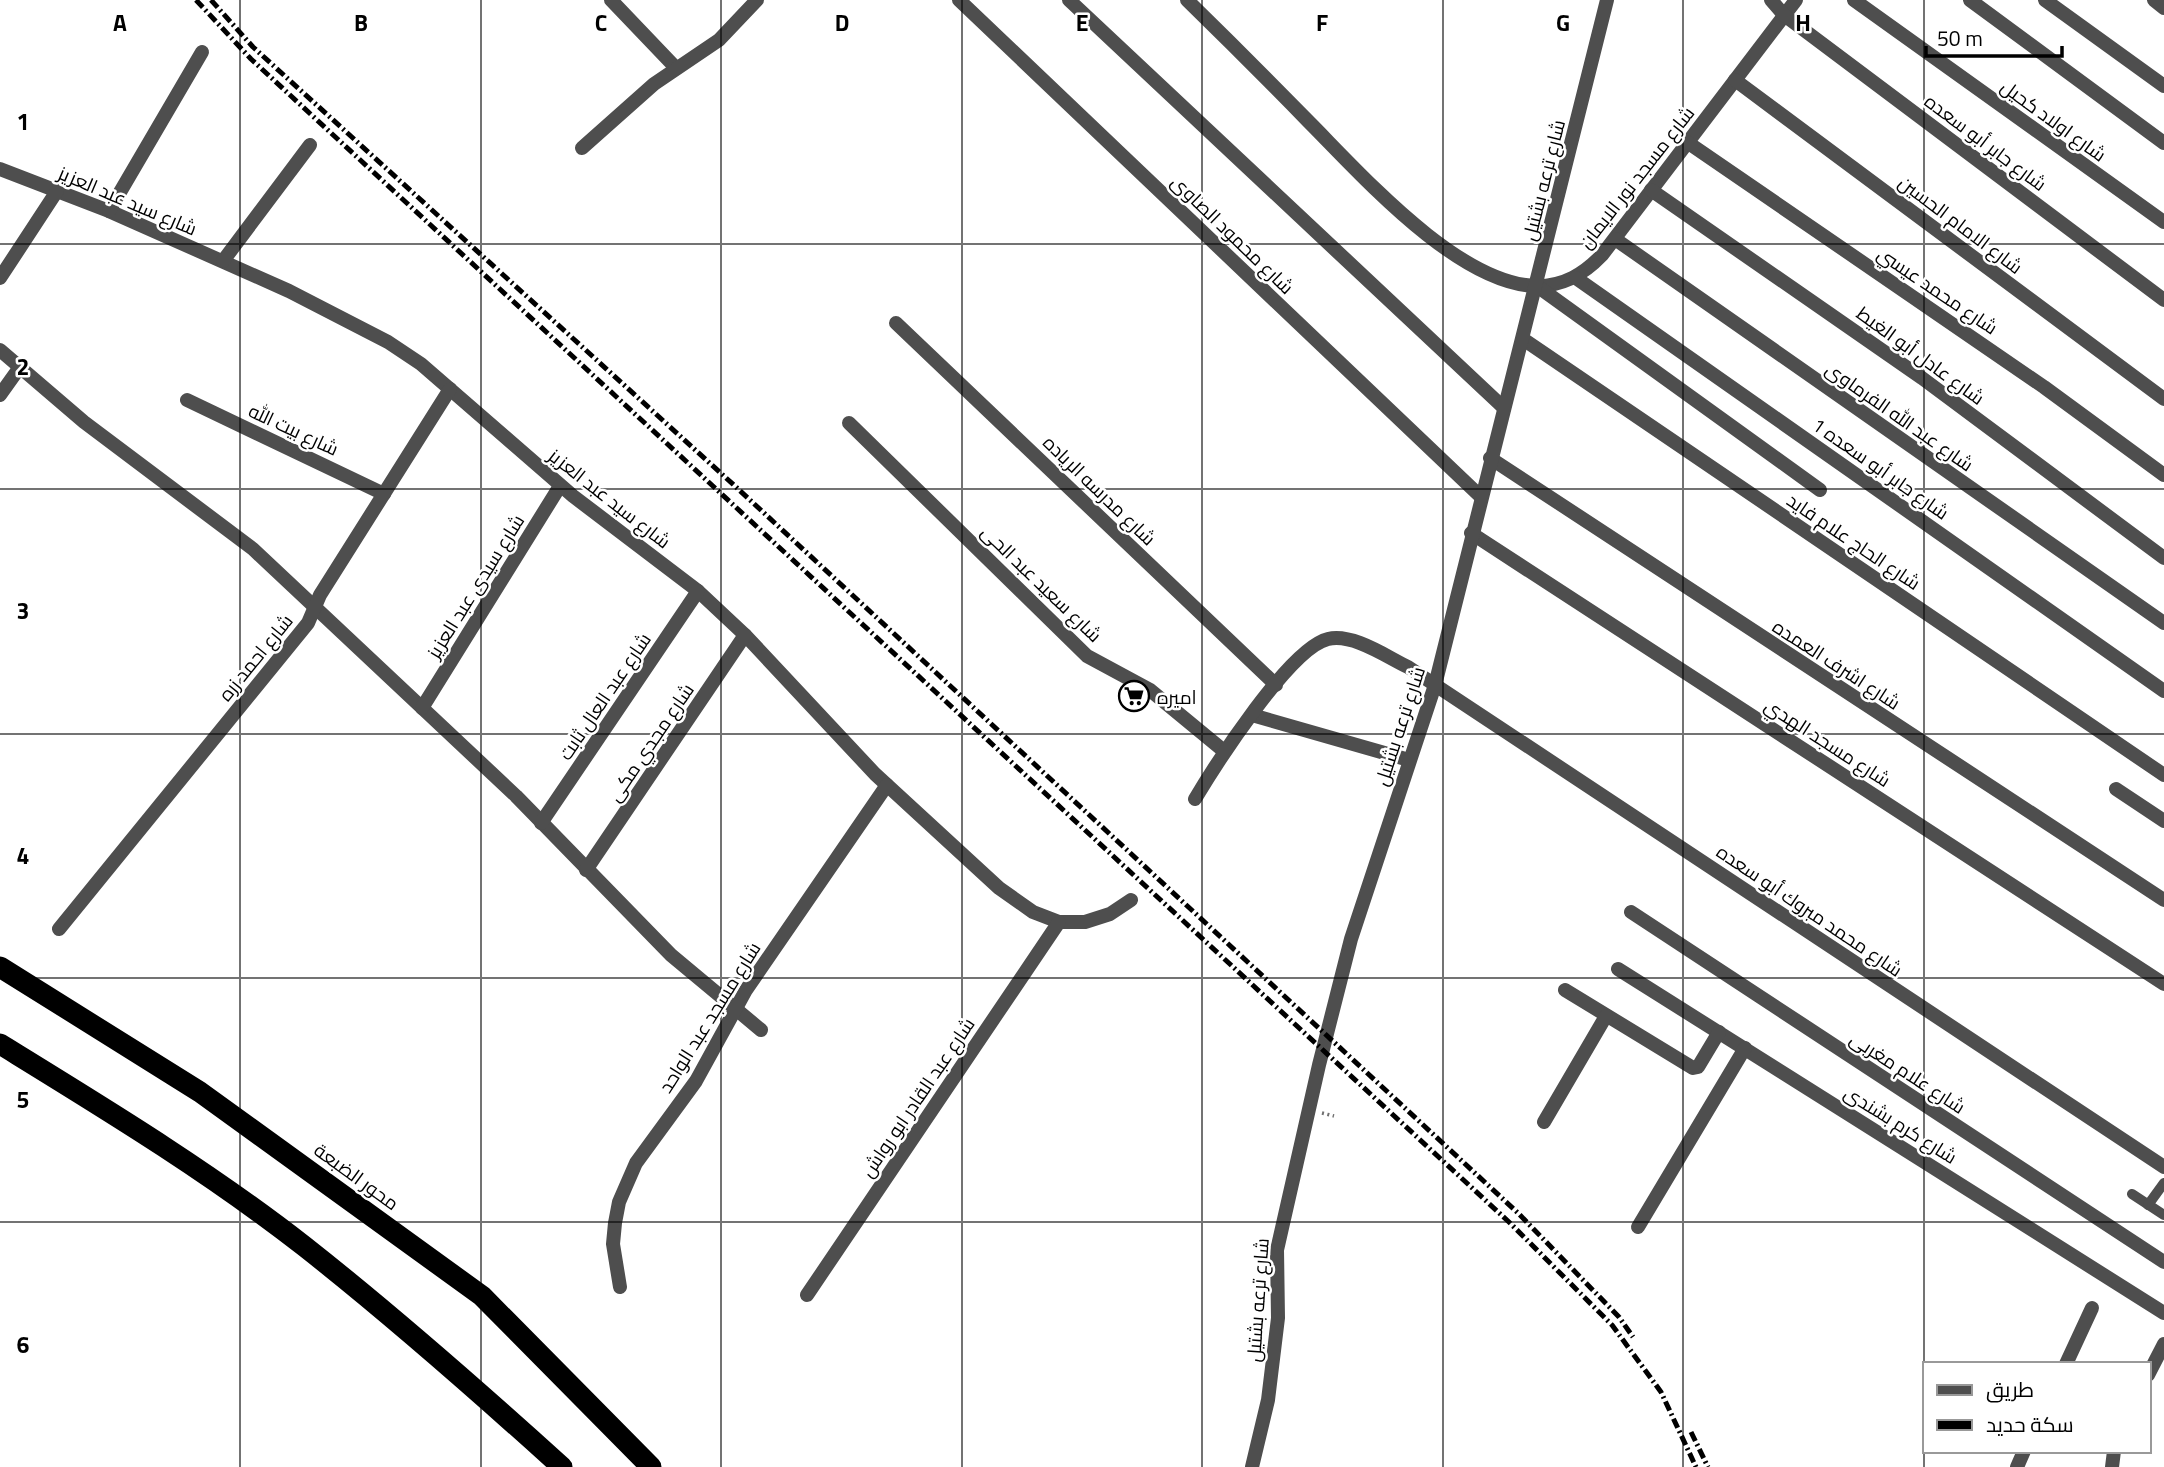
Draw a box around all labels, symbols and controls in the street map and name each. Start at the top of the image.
text: A [113,5,127,40]
text: B [354,5,368,40]
text: C [595,5,607,40]
text: D [835,5,849,40]
text: E [1076,5,1088,40]
text: F [1316,5,1328,40]
text: G [1556,5,1570,40]
text: H [1795,5,1811,40]
scale bar [1926,14,2062,58]
text: 50 m [1937,22,1983,54]
street label: شارع اولاد كحيل [1995,72,2113,168]
street label: شارع جابر أبو سعده [1919,86,2053,198]
street label: شارع مسجد نور الايمان [1571,99,1701,255]
text: 1 [17,104,29,139]
street label: شارع ترعه بشتيل [1514,116,1572,244]
street label: شارع سيد عبد العزيز [53,157,202,242]
street label: شارع محمود الصاوى [1165,168,1301,300]
street label: شارع الامام الحسين [1893,168,2029,280]
street label: شارع محمد عيسي [1871,239,2004,342]
street label: شارع عادل أبو الغيط [1851,298,1991,412]
text: 2 [17,349,29,384]
street label: شارع عبد الله الفرماوى [1820,354,1980,478]
street label: شارع بيت الله [244,395,344,463]
street label: شارع جابر أبو سعده 1 [1807,410,1955,526]
street label: شارع مدرسه الرياده [1037,428,1163,552]
street label: شارع سيد عبد العزيز [542,440,677,555]
street label: شارع الحاج علام فايد [1781,485,1927,597]
street label: شارع سيدى عبد العزيز [418,508,531,665]
street label: شارع سعيد عبد الحى [975,518,1109,648]
text: 3 [17,593,29,628]
street label: شارع احمد زره [211,607,299,707]
street label: شارع اشرف العمده [1767,612,1907,716]
street label: شارع عبد العال ثابت [551,626,657,766]
street label: شارع ترعه بشتيل [1366,663,1432,789]
street label: شارع مجدي مكى [600,677,701,808]
supermarket icon: اميره [1117,679,1151,713]
place label: اميره [1157,682,1197,711]
street label: شارع مسجد الهدي [1759,690,1897,795]
street label: شارع محمد مبروك أبو سعده [1711,837,1909,983]
text: 4 [17,838,29,873]
street label: شارع مسجد عبد الواحد [651,936,767,1098]
street label: شارع عبد القادر ابو رواش [853,1011,981,1183]
street label: شارع علام مغربى [1844,1024,1972,1120]
street label: شارع كرم بشندى [1839,1078,1963,1170]
text: 5 [17,1082,29,1117]
street label: محور الضبعة [308,1135,406,1217]
street label: شارع ترعه بشتيل [1238,1237,1276,1363]
text: 6 [17,1327,30,1362]
legend [1923,1362,2150,1453]
text: طريق [1986,1373,2034,1405]
text: سكة حديد [1986,1408,2074,1440]

